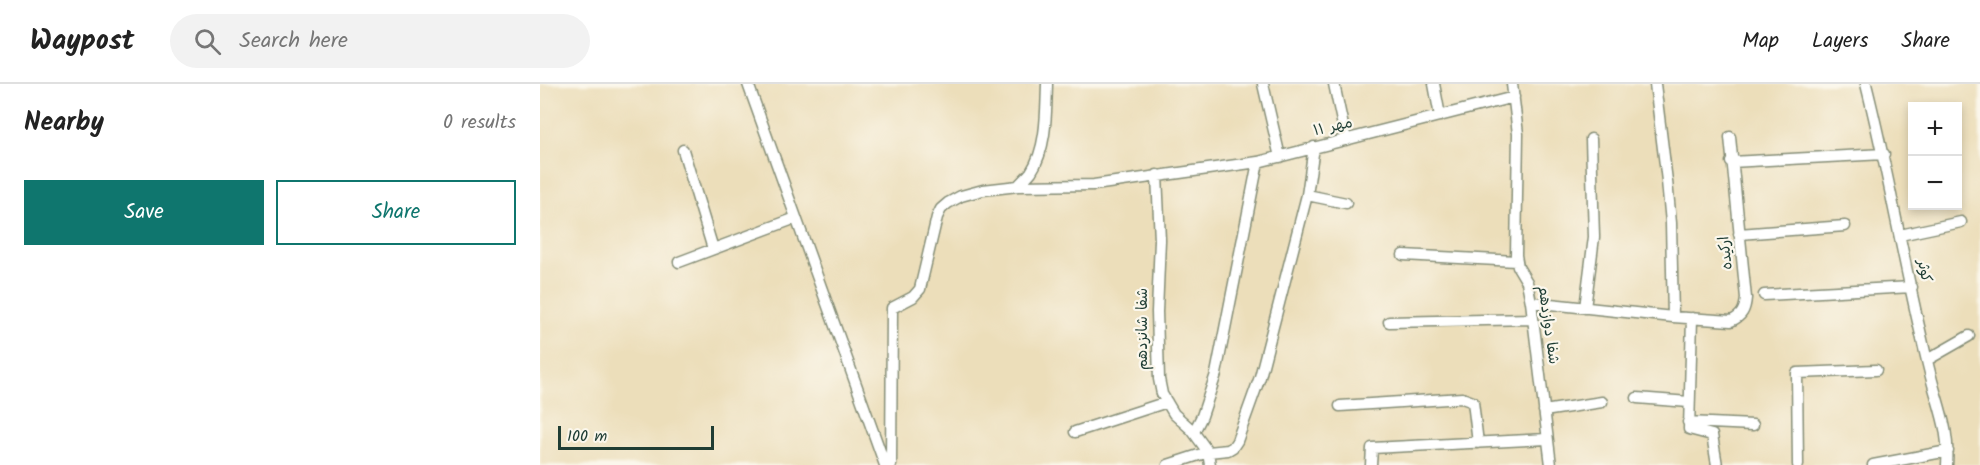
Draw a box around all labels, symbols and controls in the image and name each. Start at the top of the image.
search box [170,14,590,68]
text: Waypost [30,19,134,64]
text: Search here [239,24,348,59]
icon: search [191,25,224,58]
text: Map [1742,25,1779,58]
text: Layers [1812,25,1868,58]
text: Share [1901,25,1950,58]
text: Nearby [24,102,104,144]
map controls [1908,102,1962,210]
button: + [1908,102,1962,156]
text: 0 results [443,107,516,139]
street label: مهر ۱۱ [1311,111,1355,143]
button: − [1908,156,1962,210]
button: Save [24,180,264,245]
button: Share [276,180,516,245]
street label: ارکیده [1712,235,1740,271]
street label: کوثر [1909,255,1938,285]
street label: شفا دوازدهم [1531,284,1565,366]
street label: شفا شانزدهم [1131,288,1155,370]
scale bar [558,423,714,450]
text: 100 m [567,424,607,449]

